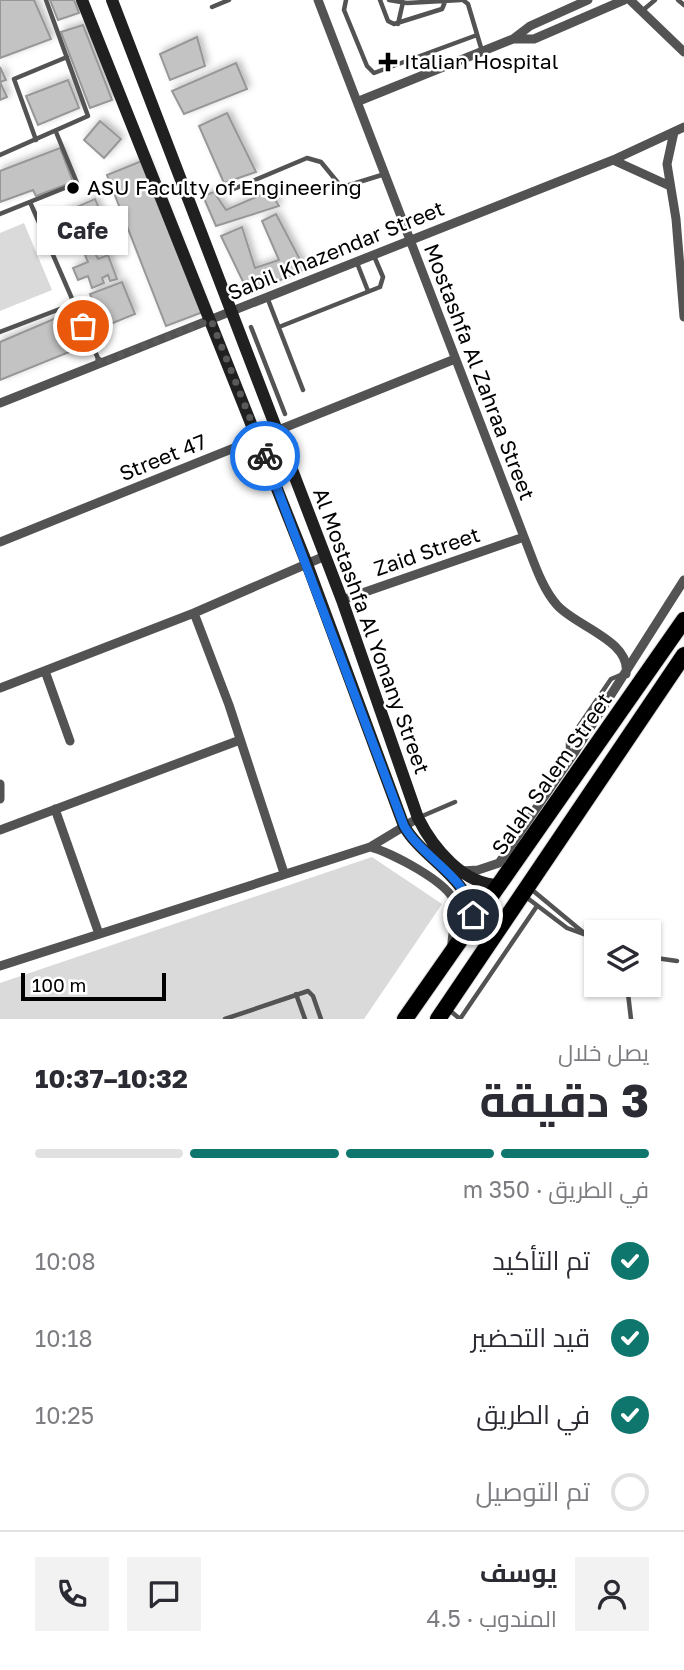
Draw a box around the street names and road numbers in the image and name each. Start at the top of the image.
street label: Sabil Khazendar Street [224,195,448,305]
street label: Mostashfa Al Zahraa Street [419,240,541,504]
street label: Street 47 [115,428,210,486]
street label: Al Mostashfa Al Yonany Street [308,484,436,777]
street label: Zaid Street [370,521,483,581]
street label: Salah Salem Street [485,687,617,860]

